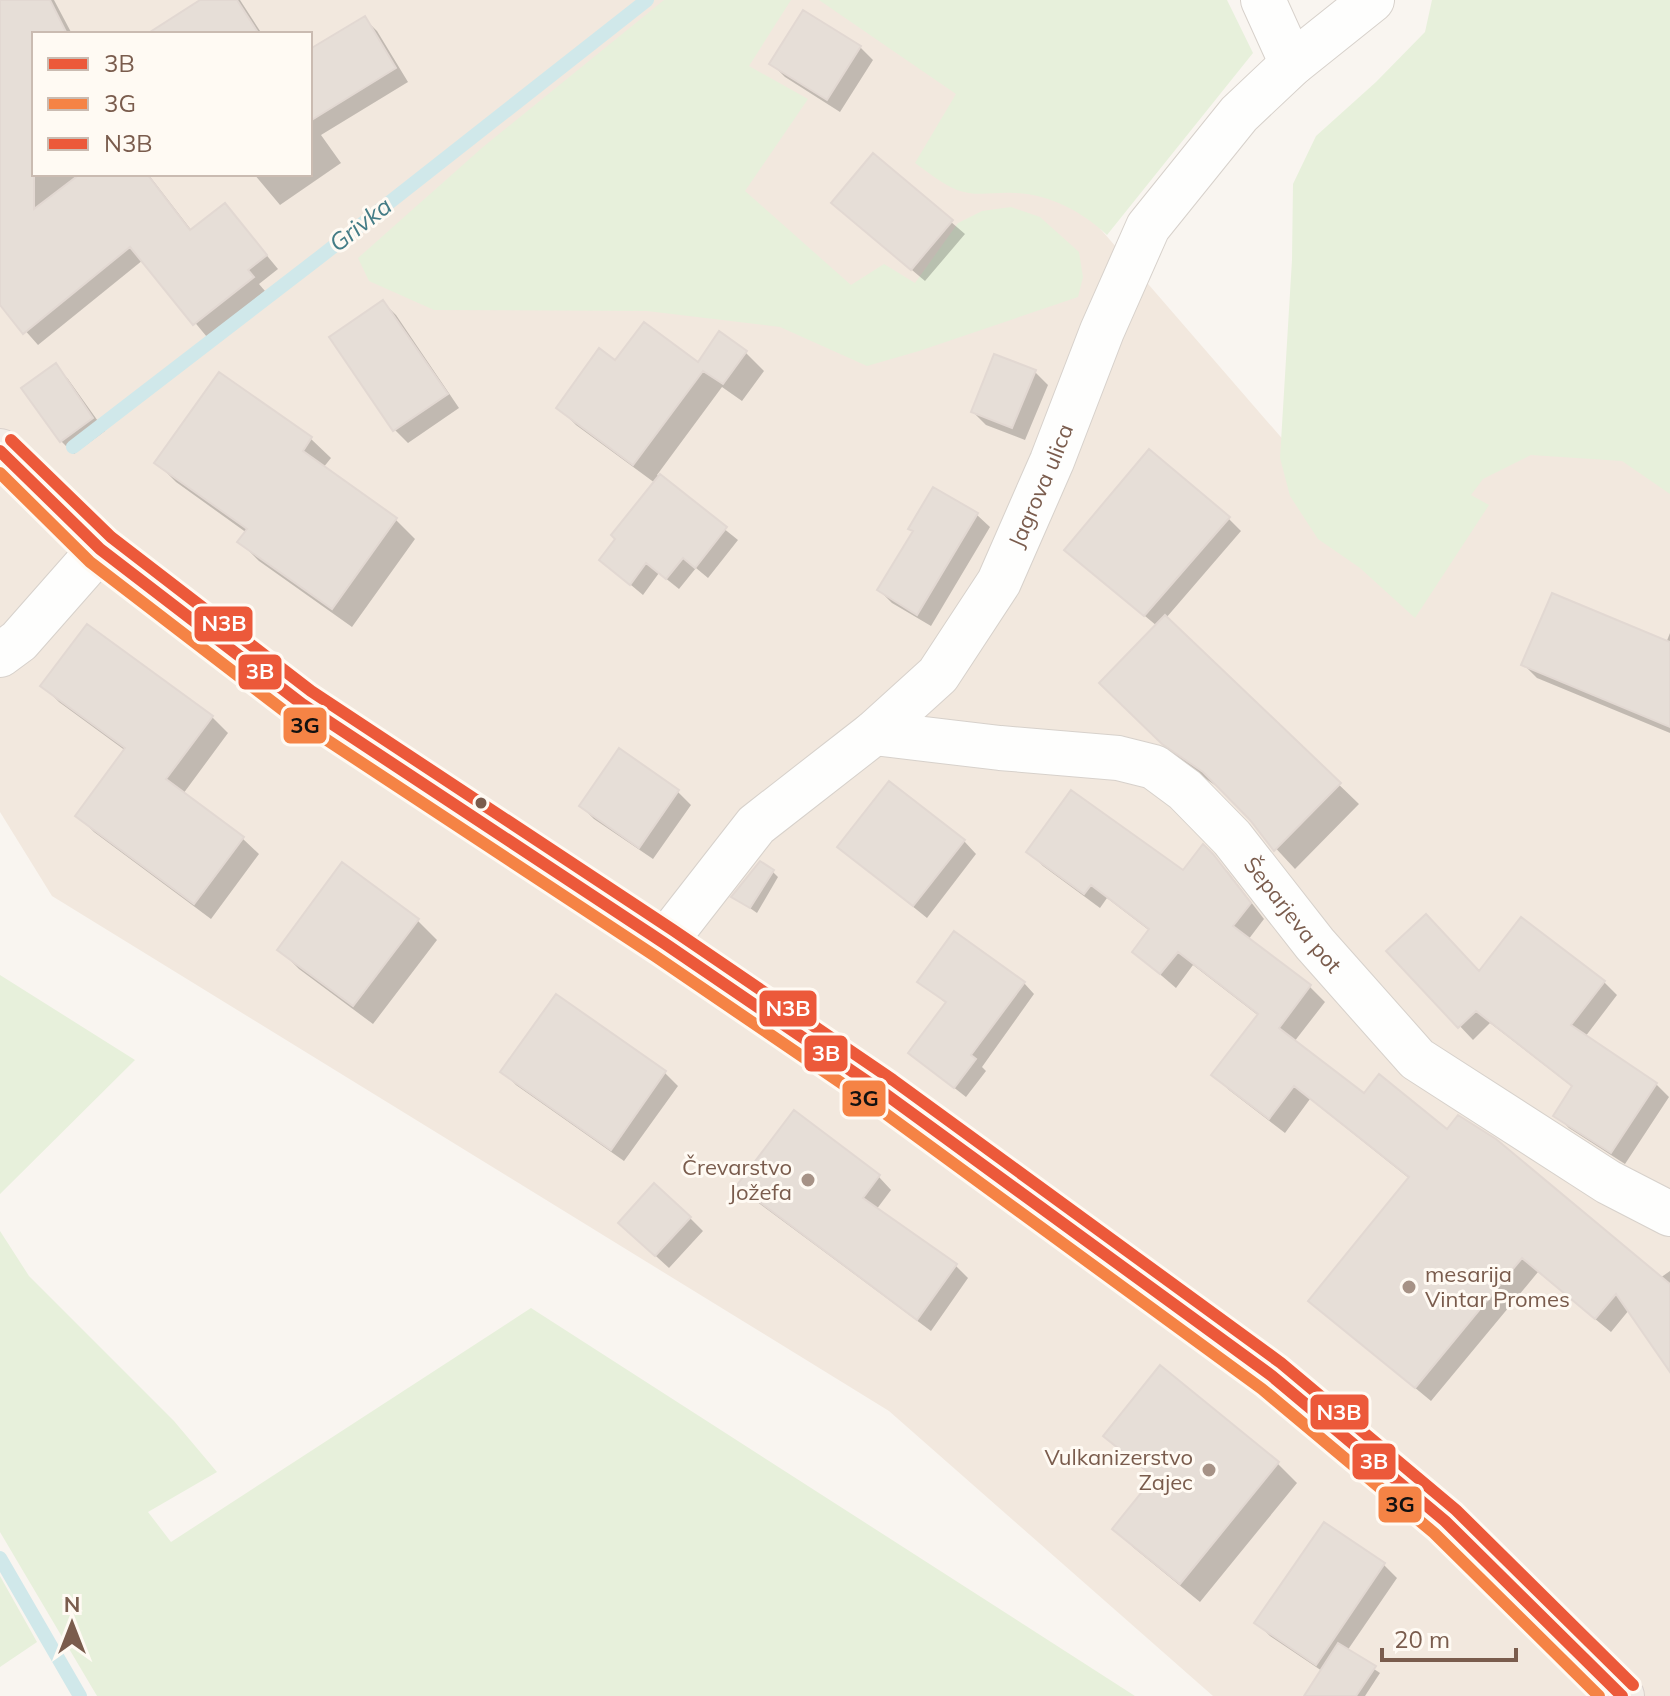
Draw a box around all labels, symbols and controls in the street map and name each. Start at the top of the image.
legend [32,32,312,176]
text: 3B [104,48,135,78]
text: 3G [104,88,136,118]
text: N3B [104,128,153,158]
water label: Grivka [323,190,397,258]
street label: Jagrova ulica [1002,420,1079,552]
line badge: N3B [193,605,254,643]
text: N3B [202,609,247,637]
line badge: 3B [237,653,283,691]
text: 3B [246,657,274,685]
line badge: 3G [282,706,328,745]
text: 3G [290,711,320,739]
unlabelled marker [473,795,489,811]
street label: Šeparjeva pot [1238,851,1348,979]
line badge: N3B [758,989,818,1028]
text: N3B [766,994,811,1022]
line badge: 3B [803,1034,849,1073]
text: 3B [812,1039,840,1067]
line badge: 3G [841,1079,887,1118]
text: 3G [849,1084,879,1112]
place label: Črevarstvo Jožefa [682,1153,792,1206]
marker: Črevarstvo Jožefa [799,1171,817,1189]
place label: mesarija Vintar Promes [1425,1260,1570,1313]
marker: mesarija Vintar Promes [1400,1278,1418,1296]
line badge: N3B [1309,1393,1370,1431]
text: N3B [1317,1398,1362,1426]
line badge: 3B [1351,1442,1397,1481]
place label: Vulkanizerstvo Zajec [1044,1443,1193,1496]
text: 3B [1360,1447,1388,1475]
marker: Vulkanizerstvo Zajec [1200,1461,1218,1479]
line badge: 3G [1377,1485,1423,1524]
text: 3G [1385,1490,1415,1518]
north arrow [32,1584,112,1664]
text: N [64,1590,80,1618]
scale bar [1382,1612,1516,1662]
text: 20 m [1394,1624,1450,1654]

